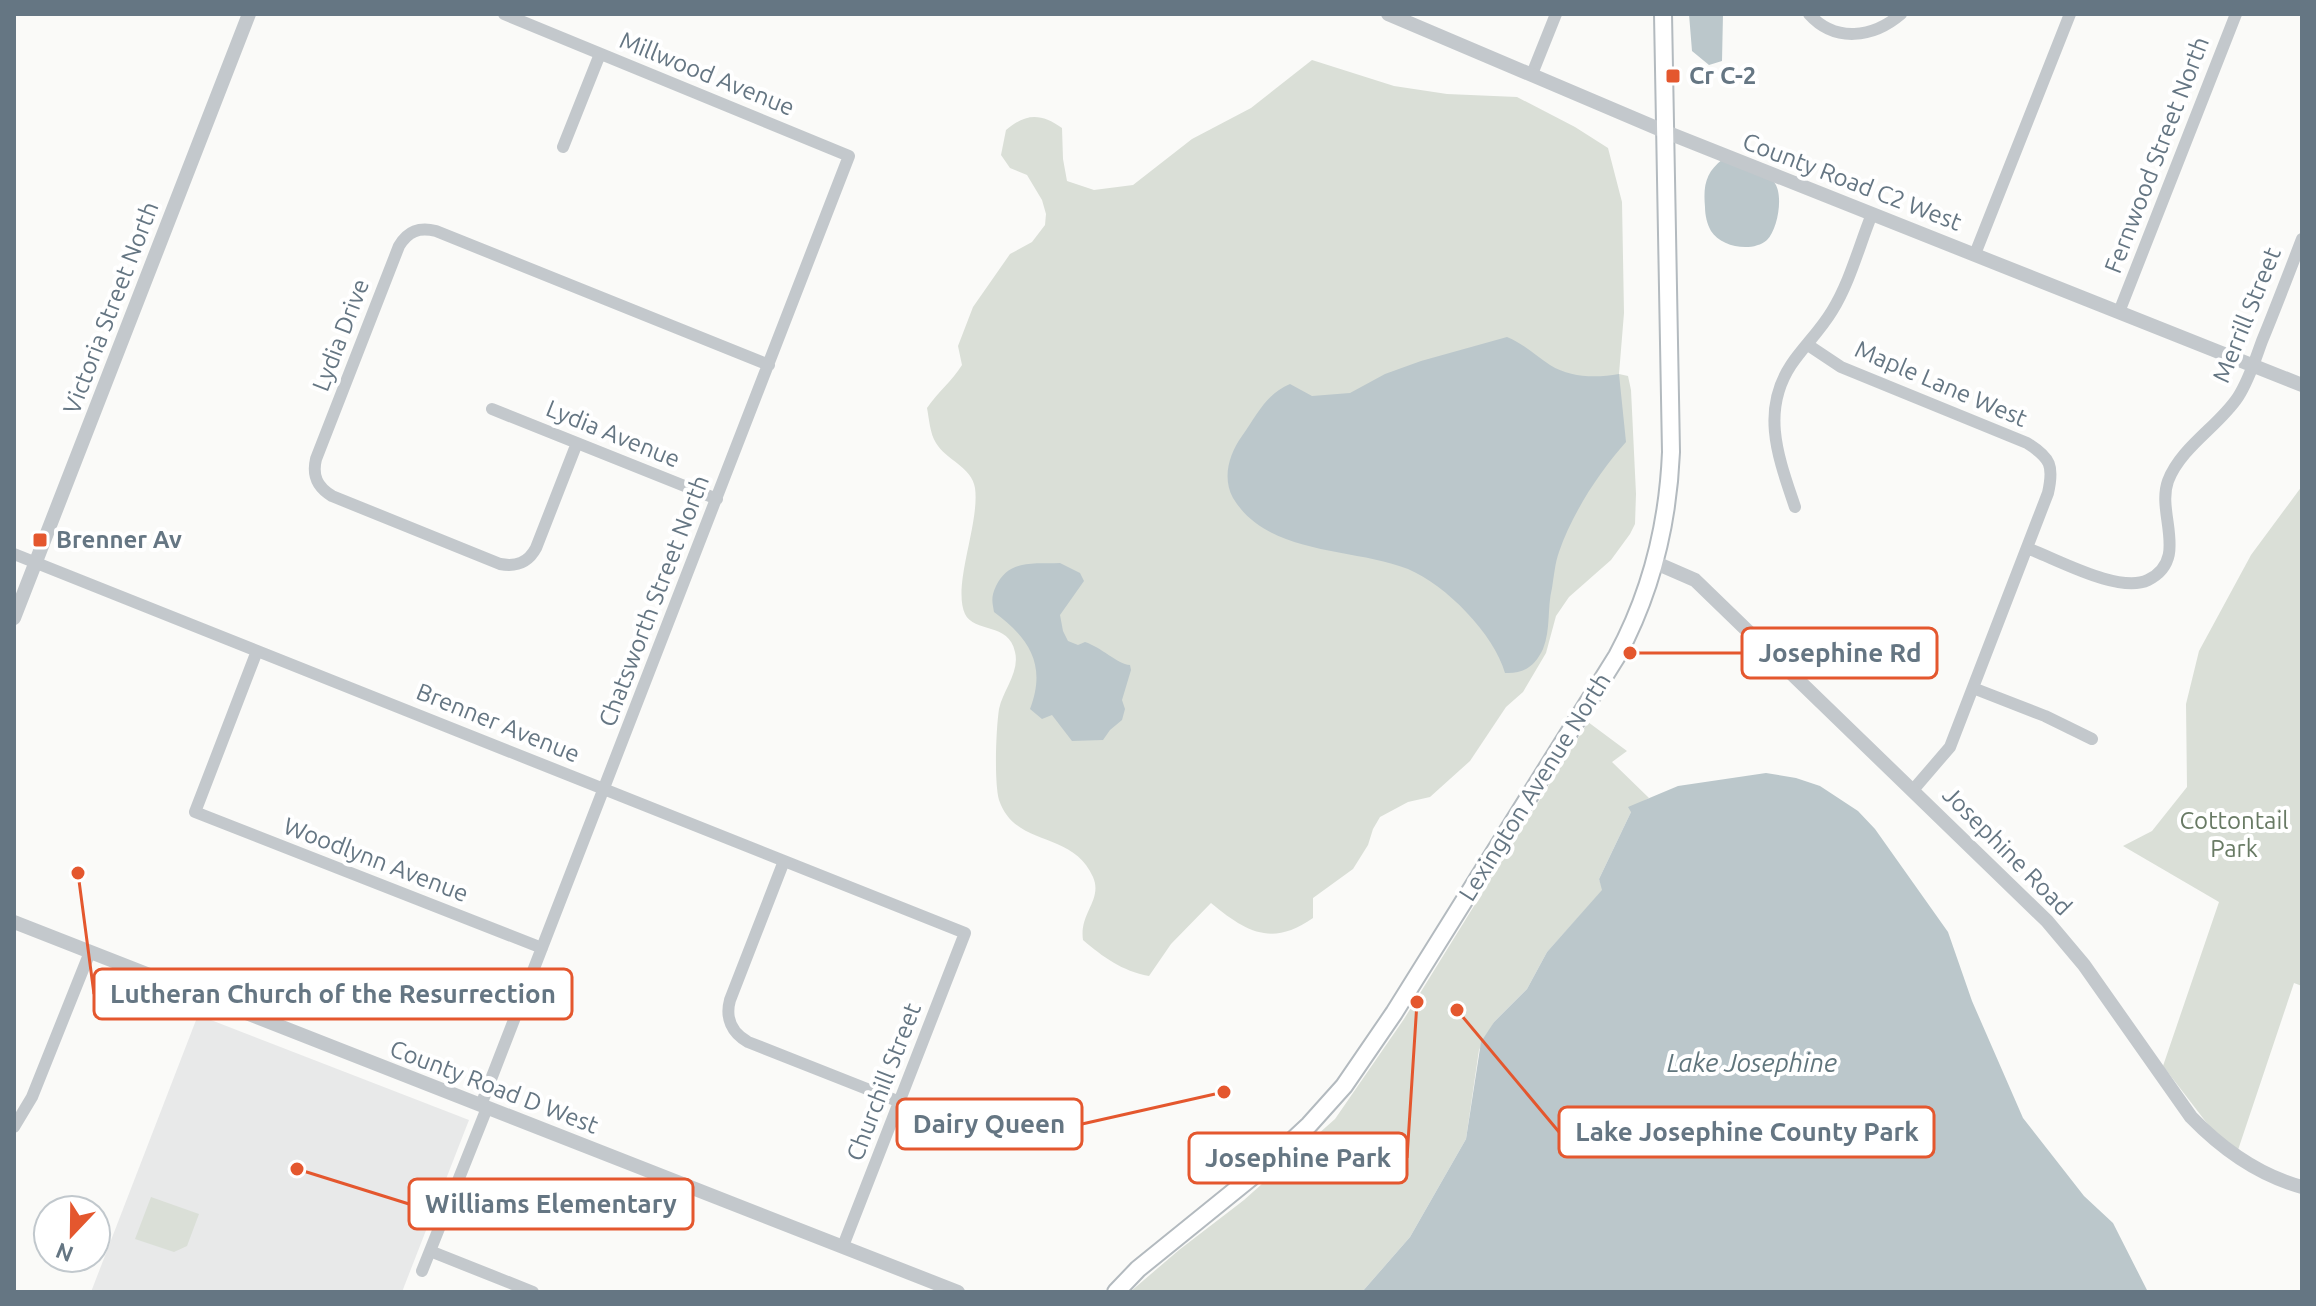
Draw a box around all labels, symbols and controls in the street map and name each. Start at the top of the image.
street label: Millwood Avenue [616,26,799,121]
street label: Fernwood Street North [2099,33,2214,277]
place label: Cr C-2 [1689,62,1756,89]
marker: Cr C-2 [1664,67,1682,85]
street label: County Road C2 West [1739,127,1966,236]
street label: Victoria Street North [58,198,163,418]
street label: Merrill Street [2207,243,2286,386]
street label: Lydia Drive [307,275,374,395]
street label: Maple Lane West [1851,335,2032,432]
street label: Lydia Avenue [542,394,684,473]
street label: Chatsworth Street North [593,471,714,730]
place label: Brenner Av [56,526,182,553]
marker: Brenner Av [31,531,49,549]
callout: Josephine Rd [1742,628,1937,678]
text: Josephine Rd [1759,638,1921,667]
street label: Lexington Avenue North [1453,668,1616,906]
street label: Brenner Avenue [413,677,584,768]
street label: Josephine Road [1937,781,2077,921]
park label: Cottontail Park [2179,807,2289,862]
street label: Woodlynn Avenue [280,812,472,907]
callout: Lutheran Church of the Resurrection [94,969,572,1019]
text: Lutheran Church of the Resurrection [110,979,556,1008]
street label: Churchill Street [841,999,926,1165]
street label: County Road D West [386,1034,603,1139]
water label: Lake Josephine [1667,1048,1837,1077]
callout: Dairy Queen [897,1099,1082,1149]
callout: Lake Josephine County Park [1559,1107,1934,1157]
text: Dairy Queen [913,1109,1065,1138]
text: Lake Josephine County Park [1575,1117,1919,1146]
callout: Josephine Park [1189,1133,1407,1183]
text: Josephine Park [1205,1143,1391,1172]
callout: Williams Elementary [409,1179,693,1229]
text: Williams Elementary [425,1189,677,1218]
north arrow [32,1194,112,1274]
text: N [52,1238,77,1268]

